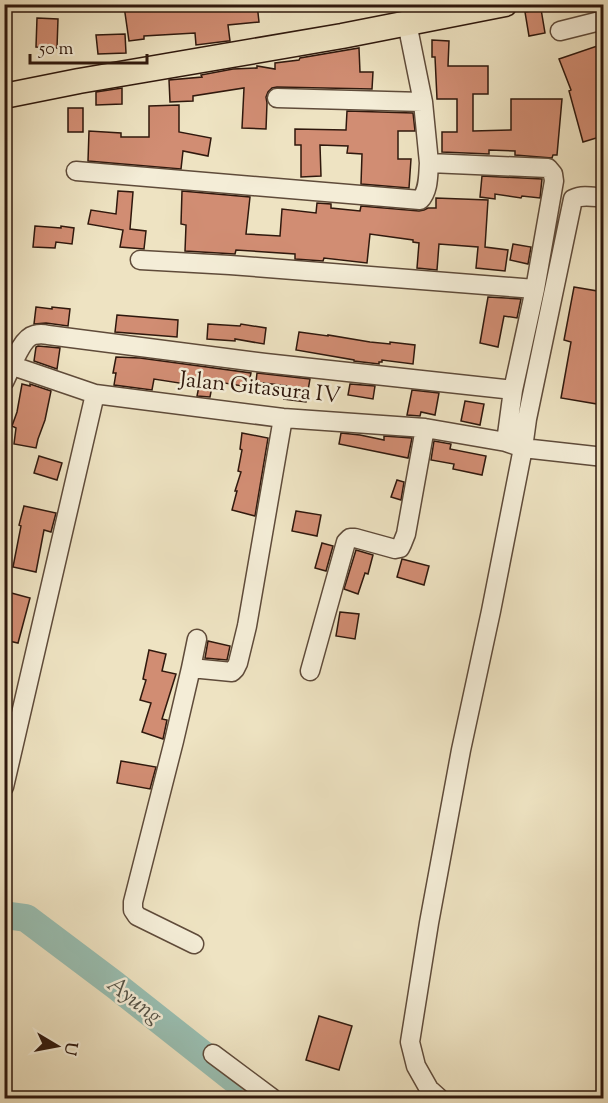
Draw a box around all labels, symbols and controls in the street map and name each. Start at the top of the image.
scale bar [30,27,147,65]
text: 50 m [38,37,74,63]
street label: Jalan Gitasura IV [177,365,342,413]
water label: Ayung [99,968,169,1034]
north arrow [27,1016,87,1076]
text: U [57,1040,82,1058]

